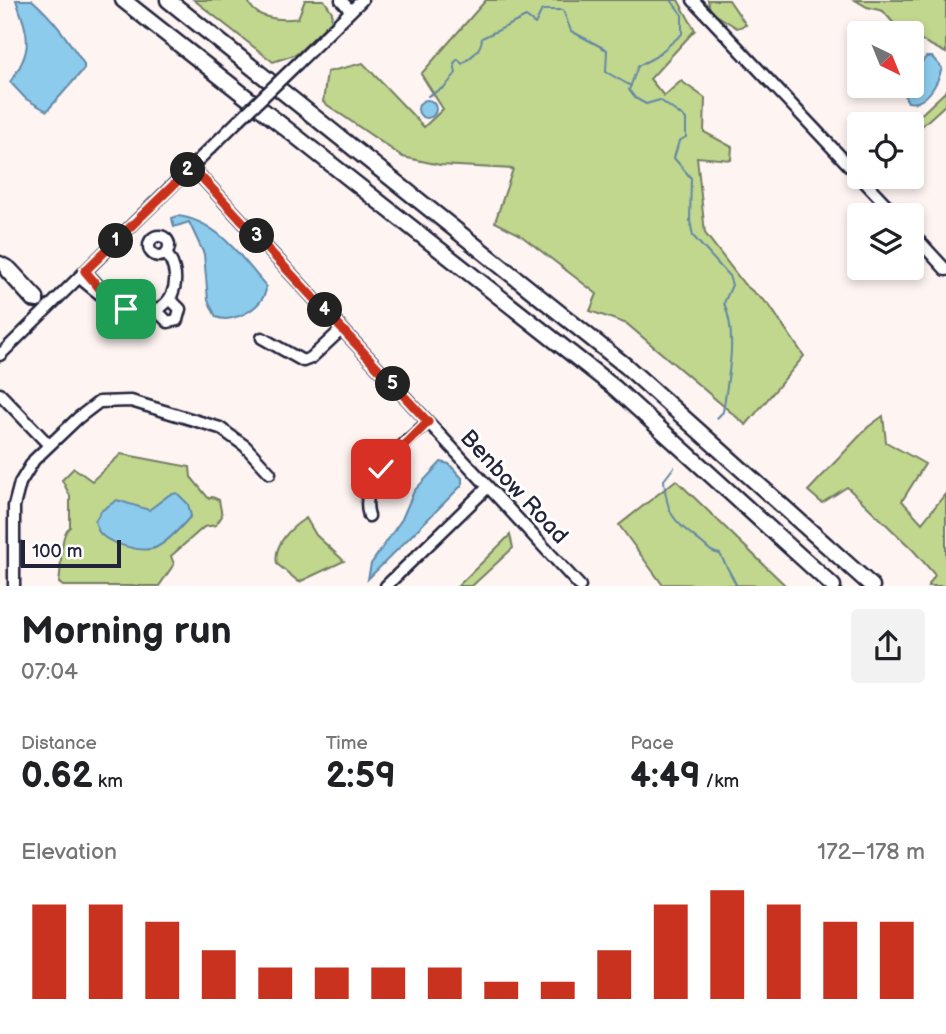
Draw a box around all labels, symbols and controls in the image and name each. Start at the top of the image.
north arrow [847,21,924,98]
map controls [847,21,924,280]
button: locate [847,112,924,189]
pin: 2 [170,152,206,188]
text: 2 [182,158,193,181]
button: layers [847,203,924,280]
pin: 3 [240,218,274,254]
pin: 1 [99,224,134,258]
text: 3 [251,224,262,247]
text: 1 [112,229,120,252]
pin [96,279,156,339]
icon: arrive [107,290,145,328]
pin: 4 [308,292,342,328]
text: 4 [319,298,330,321]
pin: 5 [376,366,410,402]
text: 5 [387,372,398,395]
street label: Benbow Road [454,424,574,550]
pin [351,439,411,499]
icon: check [362,450,400,488]
scale bar [21,537,121,569]
text: 100 m [32,540,83,563]
text: Morning run [21,609,232,654]
button: share [851,609,925,683]
text: 07:04 [21,658,78,686]
text: Distance [21,732,97,755]
text: Time [326,732,368,755]
text: Pace [630,732,674,755]
text: 0.62 [21,755,93,798]
text: 2:59 [326,755,396,798]
text: 4:49 [630,755,700,798]
text: km [93,770,123,793]
text: /km [700,770,739,793]
text: Elevation [21,838,117,866]
text: 172–178 m [817,838,925,866]

